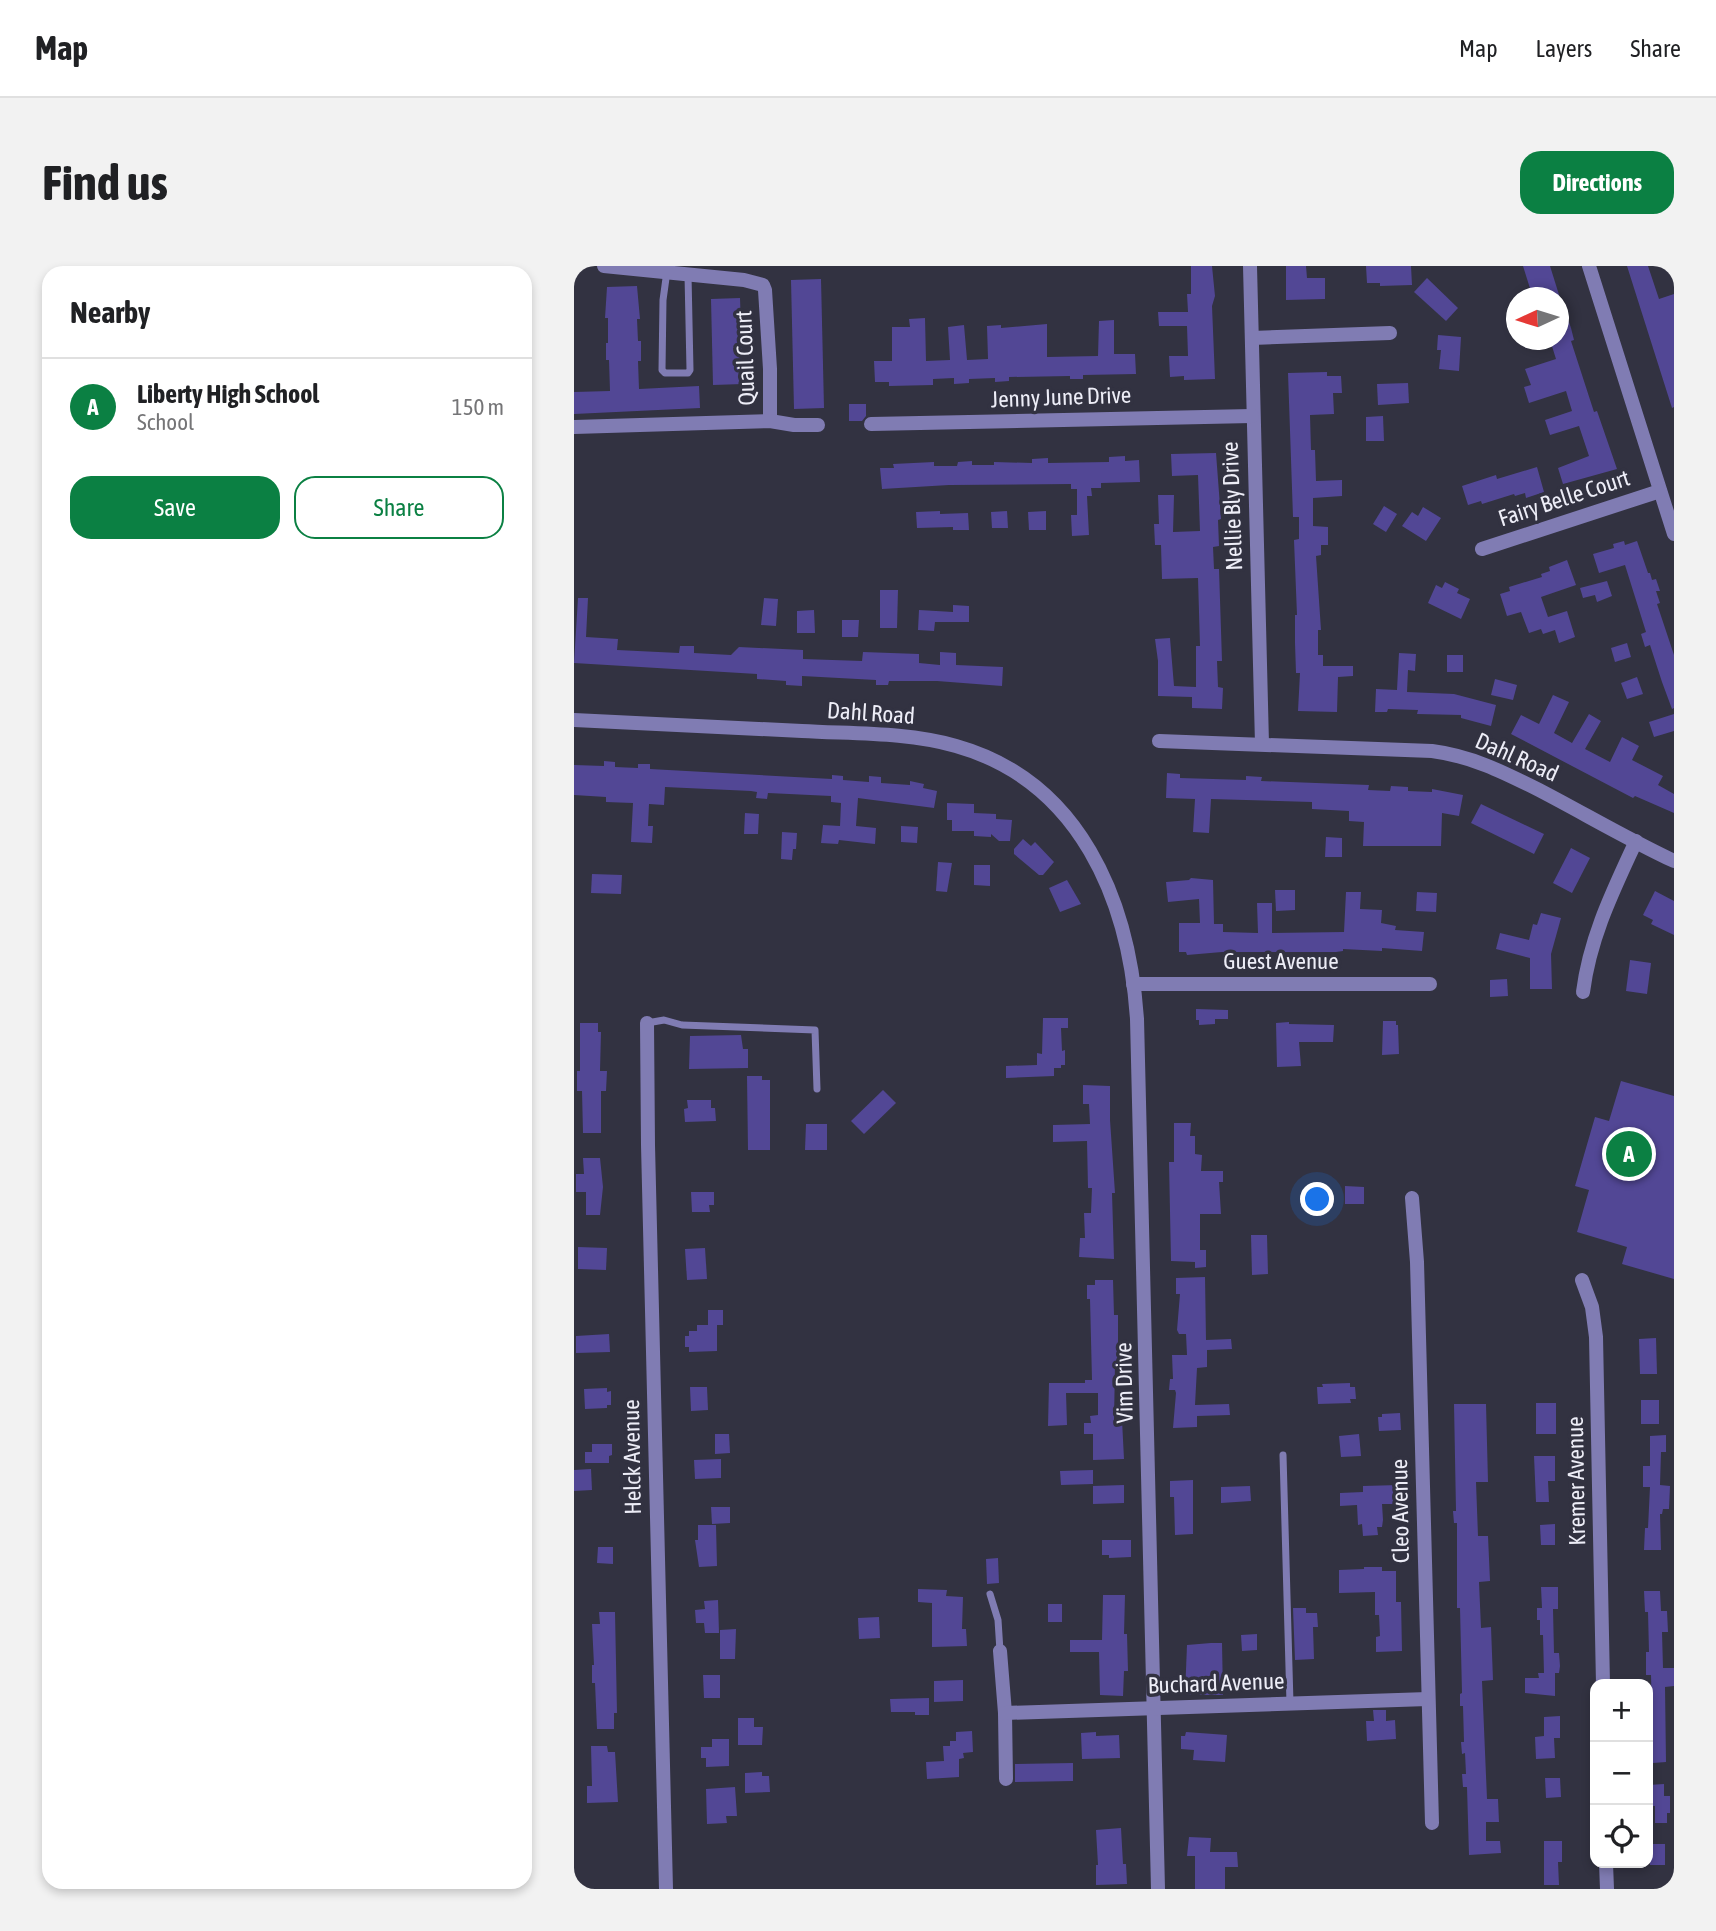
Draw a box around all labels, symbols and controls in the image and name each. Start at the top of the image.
text: Map [35,29,88,67]
text: Map [1459,35,1498,62]
text: Layers [1536,35,1592,62]
text: Share [1630,35,1681,62]
button: Directions [1520,151,1674,214]
text: Find us [42,154,168,210]
north arrow [1506,287,1569,350]
text: Nearby [70,295,150,329]
street label: Quail Court [730,310,760,406]
text: Liberty High School [137,379,319,409]
street label: Jenny June Drive [990,382,1132,412]
text: A [87,394,99,420]
text: 150 m [452,394,504,420]
text: School [137,409,194,435]
street label: Nellie Bly Drive [1217,441,1247,571]
street label: Fairy Belle Court [1495,465,1633,531]
button: Save [70,476,280,539]
button: Share [294,476,504,539]
street label: Dahl Road [826,697,916,729]
street label: Dahl Road [1472,727,1562,787]
street label: Guest Avenue [1223,948,1339,974]
pin: A [1606,1128,1652,1180]
your location [1300,1182,1334,1216]
street label: Vim Drive [1110,1342,1138,1424]
street label: Helck Avenue [618,1399,646,1515]
street label: Kremer Avenue [1562,1416,1590,1546]
street label: Cleo Avenue [1386,1459,1414,1563]
street label: Buchard Avenue [1147,1668,1285,1698]
map controls [1590,1679,1653,1868]
button: + [1590,1679,1653,1742]
button: − [1590,1742,1653,1805]
button: locate [1590,1805,1653,1868]

